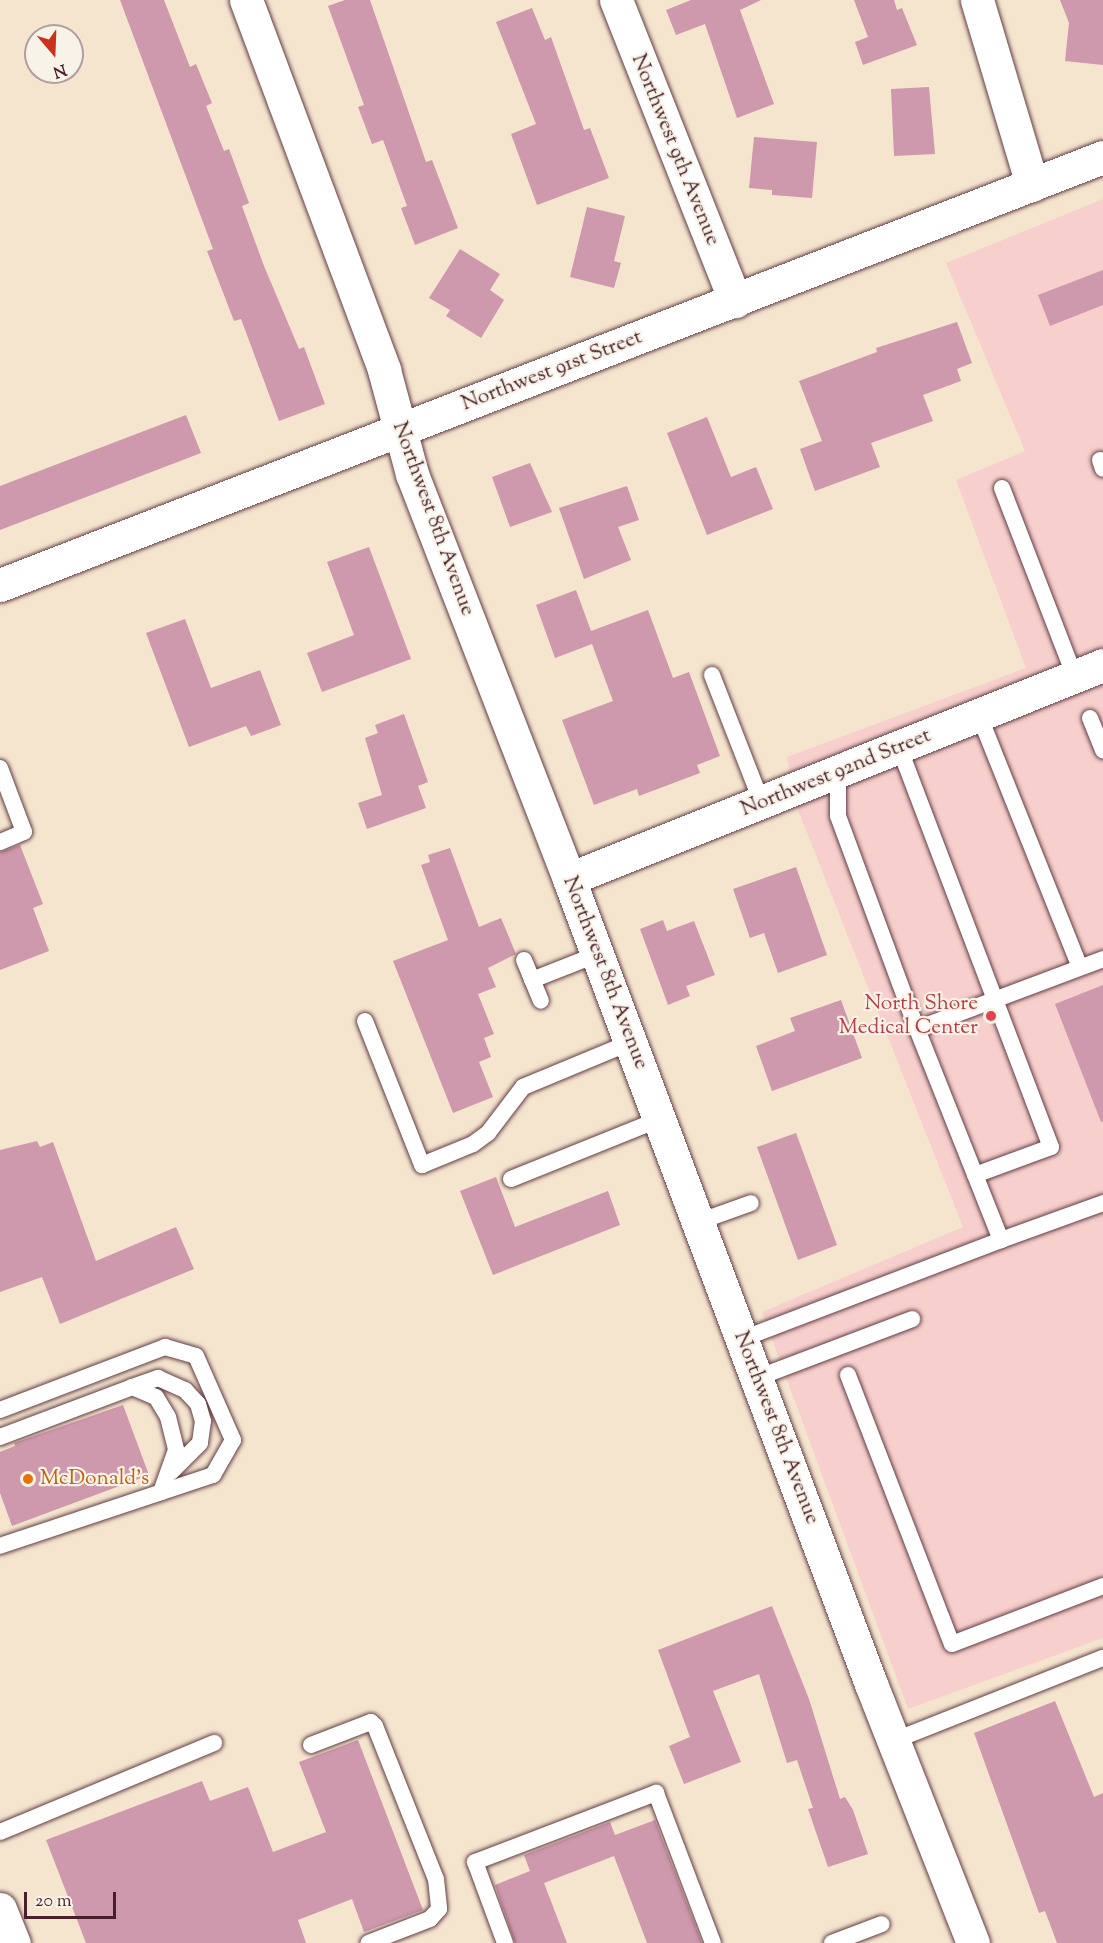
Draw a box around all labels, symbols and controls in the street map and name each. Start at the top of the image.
north arrow [24,24,84,84]
street label: Northwest 9th Avenue [625,51,725,249]
text: N [50,57,69,83]
street label: Northwest 91st Street [458,325,646,417]
street label: Northwest 8th Avenue [386,419,480,619]
street label: Northwest 92nd Street [737,723,935,823]
street label: Northwest 8th Avenue [557,873,653,1073]
place label: North Shore Medical Center [839,991,978,1041]
marker: North Shore Medical Center [982,1007,1000,1025]
street label: Northwest 8th Avenue [728,1328,824,1528]
place label: McDonald's [40,1466,149,1492]
marker: McDonald's [21,1472,35,1486]
scale bar [27,1880,118,1918]
text: 20 m [35,1889,72,1915]

